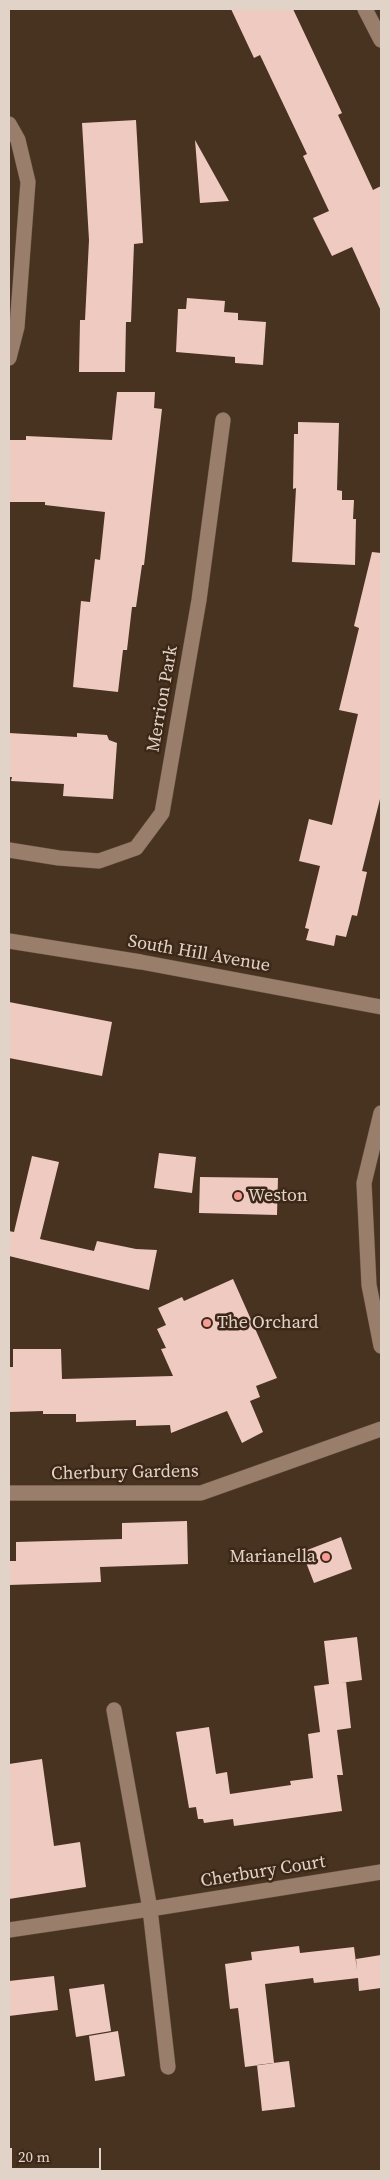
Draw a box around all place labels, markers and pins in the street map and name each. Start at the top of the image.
place label: Weston [248,1185,308,1207]
marker: Weston [232,1190,244,1202]
place label: The Orchard [217,1312,318,1334]
marker: The Orchard [201,1317,213,1329]
place label: Marianella [229,1546,316,1568]
marker: Marianella [320,1551,332,1563]

